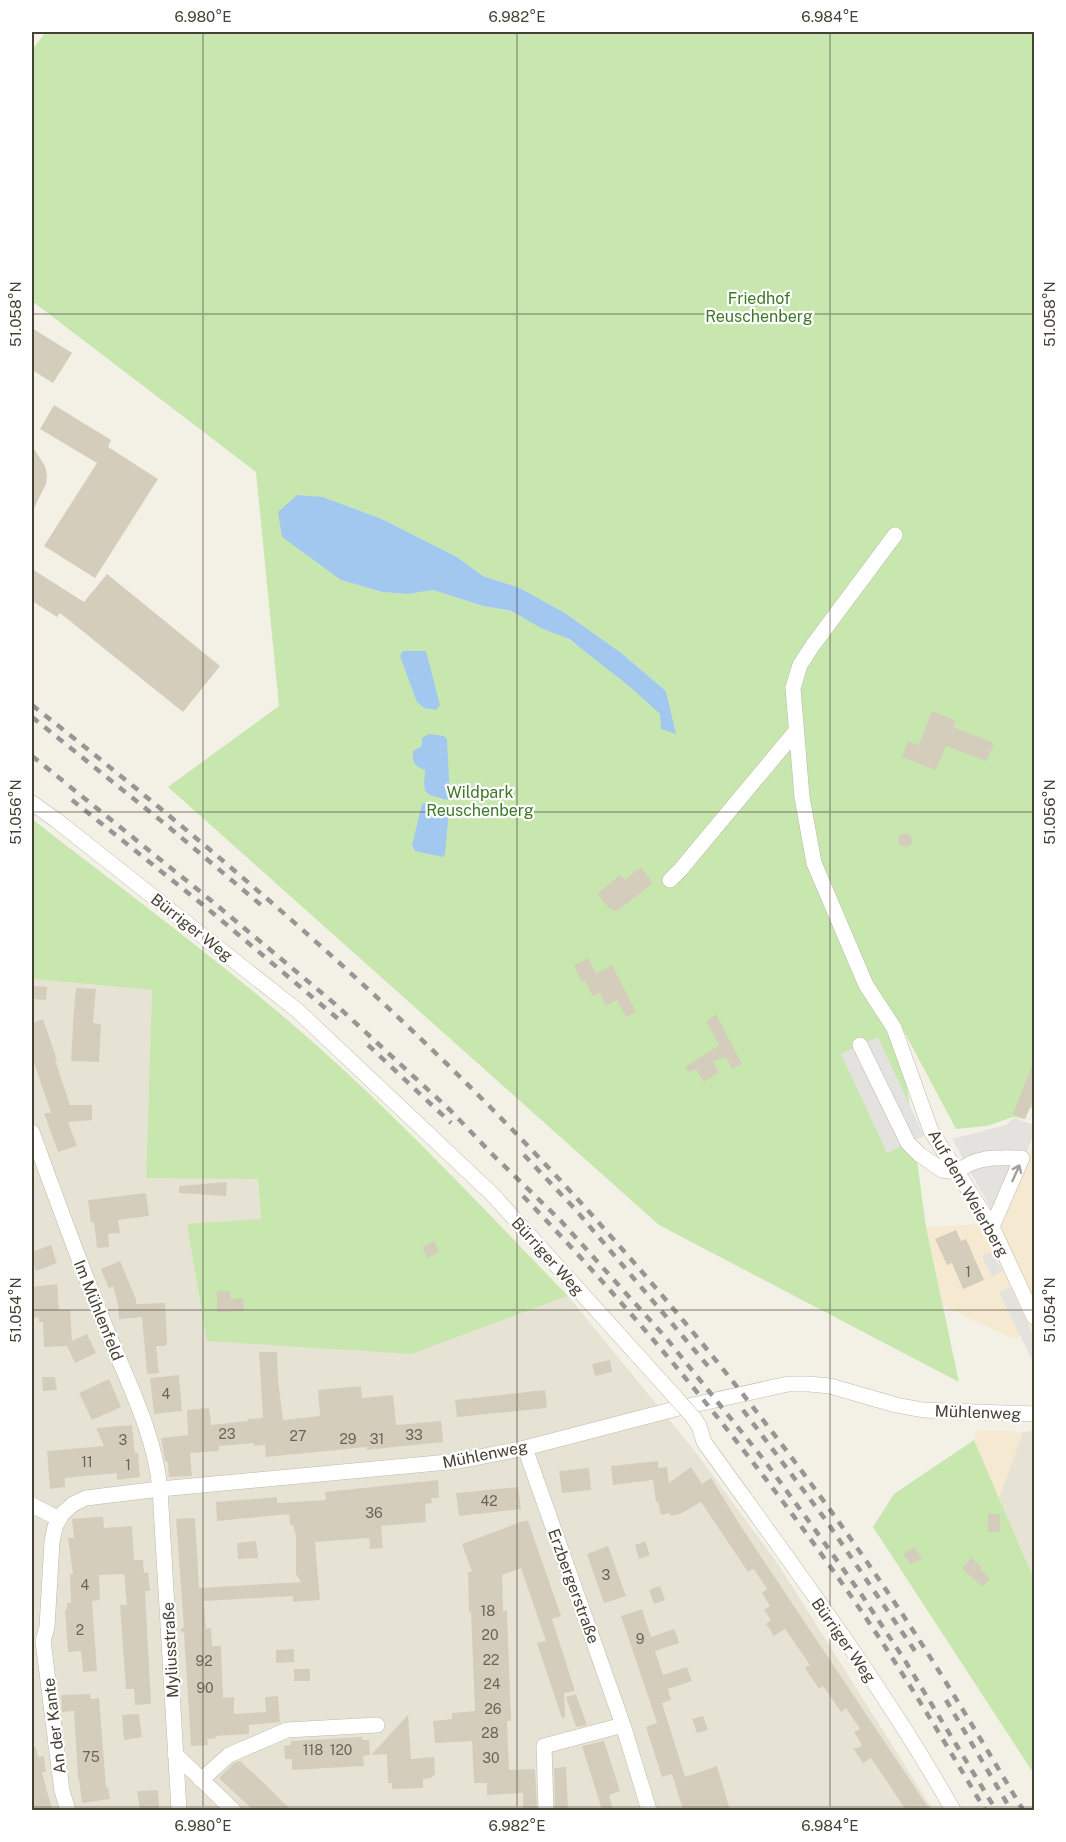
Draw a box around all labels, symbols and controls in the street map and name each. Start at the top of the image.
text: 6.980°E [174,8,232,25]
text: 6.982°E [489,8,545,25]
text: 6.984°E [801,8,859,25]
text: 51.058°N [7,281,24,347]
text: 51.058°N [1041,281,1058,347]
park label: Friedhof Reuschenberg [705,289,813,326]
text: 51.056°N [7,779,24,845]
text: 51.056°N [1041,779,1058,845]
park label: Wildpark Reuschenberg [426,783,534,820]
street label: Bürriger Weg [147,890,236,965]
street label: Auf dem Weierberg [924,1126,1013,1260]
one-way arrow [1010,1165,1022,1183]
street label: Bürriger Weg [508,1213,588,1299]
street label: Im Mühlenfeld [70,1257,127,1363]
house number: 1 [965,1264,971,1280]
text: 51.054°N [7,1277,24,1343]
text: 51.054°N [1041,1277,1058,1343]
house number: 4 [162,1386,171,1402]
street label: Mühlenweg [934,1401,1022,1424]
house number: 23 [218,1426,236,1442]
house number: 33 [405,1427,423,1443]
house number: 27 [290,1428,306,1444]
house number: 29 [339,1431,357,1447]
house number: 31 [370,1431,384,1447]
house number: 3 [119,1432,128,1448]
street label: Mühlenweg [441,1437,529,1472]
house number: 11 [81,1454,93,1470]
house number: 1 [125,1457,131,1473]
house number: 42 [480,1493,498,1509]
house number: 36 [365,1505,383,1521]
street label: Erzbergerstraße [544,1526,603,1646]
house number: 3 [602,1567,611,1583]
house number: 4 [81,1577,90,1593]
street label: Bürriger Weg [808,1594,880,1686]
street label: Myliusstraße [158,1601,183,1699]
house number: 18 [481,1603,495,1619]
house number: 2 [76,1622,84,1638]
house number: 20 [482,1627,498,1643]
house number: 9 [636,1631,645,1647]
house number: 22 [483,1652,499,1668]
house number: 92 [195,1653,213,1669]
house number: 24 [483,1676,501,1692]
street label: An der Kante [39,1677,70,1775]
house number: 90 [196,1680,214,1696]
house number: 26 [484,1701,502,1717]
house number: 28 [481,1725,499,1741]
house number: 118 [303,1742,323,1758]
house number: 120 [330,1742,352,1758]
house number: 75 [82,1749,100,1765]
house number: 30 [482,1750,500,1766]
text: 6.980°E [174,1817,232,1834]
text: 6.982°E [489,1817,545,1834]
text: 6.984°E [801,1817,859,1834]

